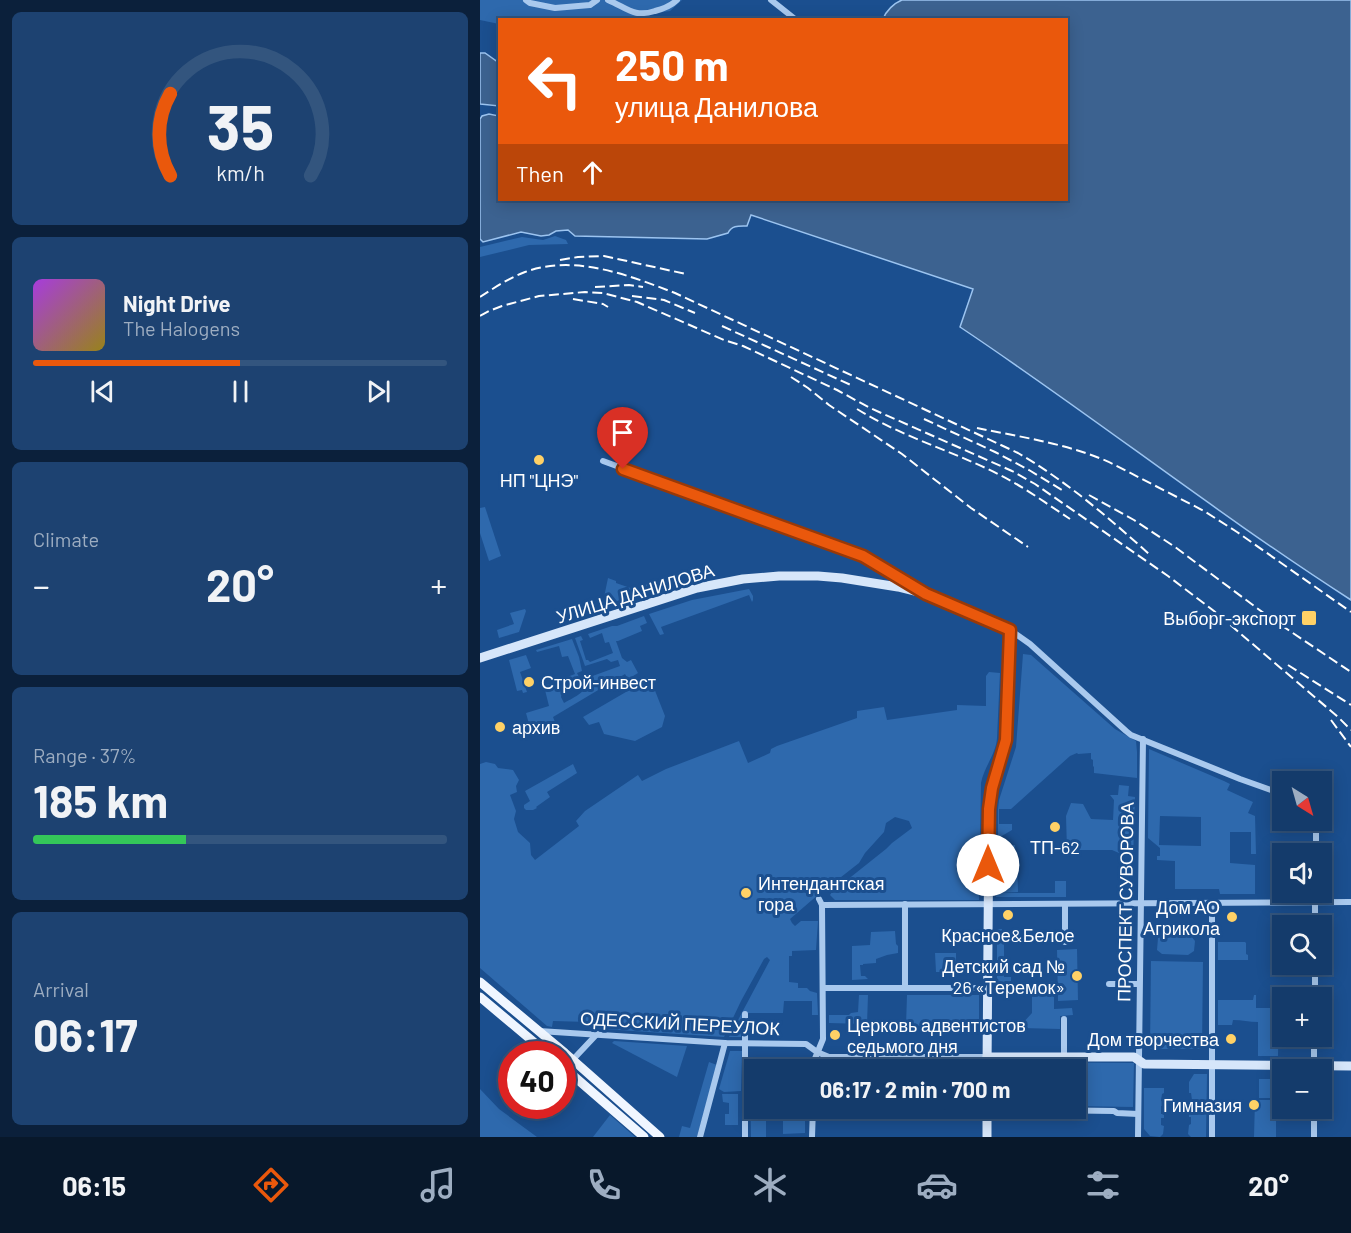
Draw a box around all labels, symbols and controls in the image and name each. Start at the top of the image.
text: 250 m [615,39,729,89]
icon: left [516,42,594,120]
text: 35 [206,88,274,162]
text: улица Данилова [615,90,818,122]
icon: ahead [576,156,609,189]
text: km/h [216,160,264,185]
text: Then [516,160,564,186]
text: Night Drive [123,290,231,316]
text: The Halogens [123,316,240,340]
icon: previous [86,375,119,408]
icon: pause [224,375,257,408]
icon: next [362,375,395,408]
pin [597,407,648,469]
icon: arrive [606,416,639,449]
marker: НП "ЦНЭ" [532,453,546,467]
place label: НП "ЦНЭ" [500,469,578,491]
text: Climate [33,527,99,551]
text: 20° [206,557,274,611]
street label: УЛИЦА ДАНИЛОВА [553,559,717,627]
text: − [33,565,50,605]
text: + [431,565,447,605]
place label: Выборг-экспорт [1163,607,1296,629]
marker: Выборг-экспорт [1300,609,1318,627]
place label: Строй-инвест [541,671,656,693]
marker: Строй-инвест [522,675,536,689]
place label: архив [512,716,560,738]
marker: архив [493,720,507,734]
text: Range · 37% [33,743,137,767]
north arrow [1272,771,1332,831]
map controls [1272,771,1332,1119]
text: 185 km [33,773,168,827]
street label: ПРОСПЕКТ СУВОРОВА [1112,802,1138,1002]
marker: ТП-62 [1048,820,1062,834]
position arrow [956,833,1020,897]
place label: ТП-62 [1030,836,1080,858]
button: sound [1272,843,1332,903]
place label: Интендантская гора [758,872,884,915]
marker: Интендантская гора [739,886,753,900]
place label: Дом АО Агрикола [1143,896,1221,939]
marker: Красное&Белое [1001,908,1015,922]
marker: Дом АО Агрикола [1225,910,1239,924]
button: search [1272,915,1332,975]
place label: Красное&Белое [941,924,1075,946]
place label: Детский сад № 26 «Теремок» [942,955,1065,998]
marker: Детский сад № 26 «Теремок» [1070,969,1084,983]
text: Arrival [33,977,89,1001]
button: + [1272,987,1332,1047]
text: 06:17 [33,1007,137,1061]
street label: ОДЕССКИЙ ПЕРЕУЛОК [580,1007,781,1039]
place label: Церковь адвентистов седьмого дня [847,1014,1026,1057]
marker: Церковь адвентистов седьмого дня [828,1028,842,1042]
place label: Дом творчества [1087,1028,1220,1050]
marker: Дом творчества [1224,1032,1238,1046]
speed limit sign: 40 [498,1041,576,1119]
button: − [1272,1059,1332,1119]
text: 06:17 · 2 min · 700 m [820,1076,1010,1102]
place label: Гимназия [1163,1094,1242,1116]
marker: Гимназия [1247,1098,1261,1112]
icon: directions [250,1164,292,1206]
icon: music [417,1164,459,1206]
icon: phone [583,1164,625,1206]
icon: climate [749,1164,791,1206]
icon: car [916,1164,958,1206]
icon: filters [1082,1164,1124,1206]
text: 06:15 [62,1169,126,1201]
text: 20° [1248,1169,1289,1201]

